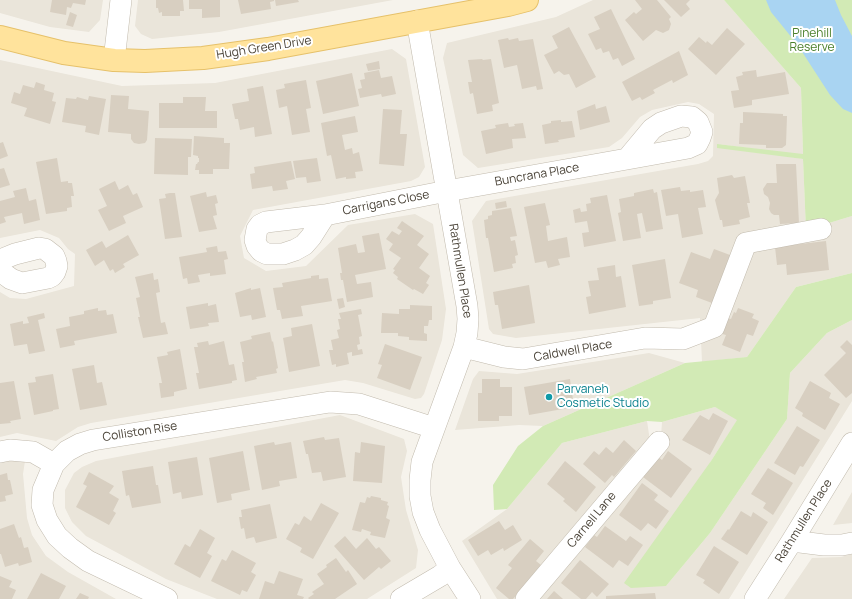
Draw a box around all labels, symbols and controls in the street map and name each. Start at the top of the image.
park label: Pinehill Reserve [789,27,835,55]
street label: Hugh Green Drive [215,33,313,63]
street label: Buncrana Place [494,160,580,190]
street label: Carrigans Close [341,188,431,218]
street label: Rathmullen Place [445,223,475,319]
street label: Caldwell Place [533,337,613,365]
place label: Parvaneh Cosmetic Studio [557,383,649,411]
marker: Parvaneh Cosmetic Studio [544,392,554,402]
street label: Colliston Rise [102,419,178,445]
street label: Rathmullen Place [773,477,835,565]
street label: Carnell Lane [564,489,620,551]

